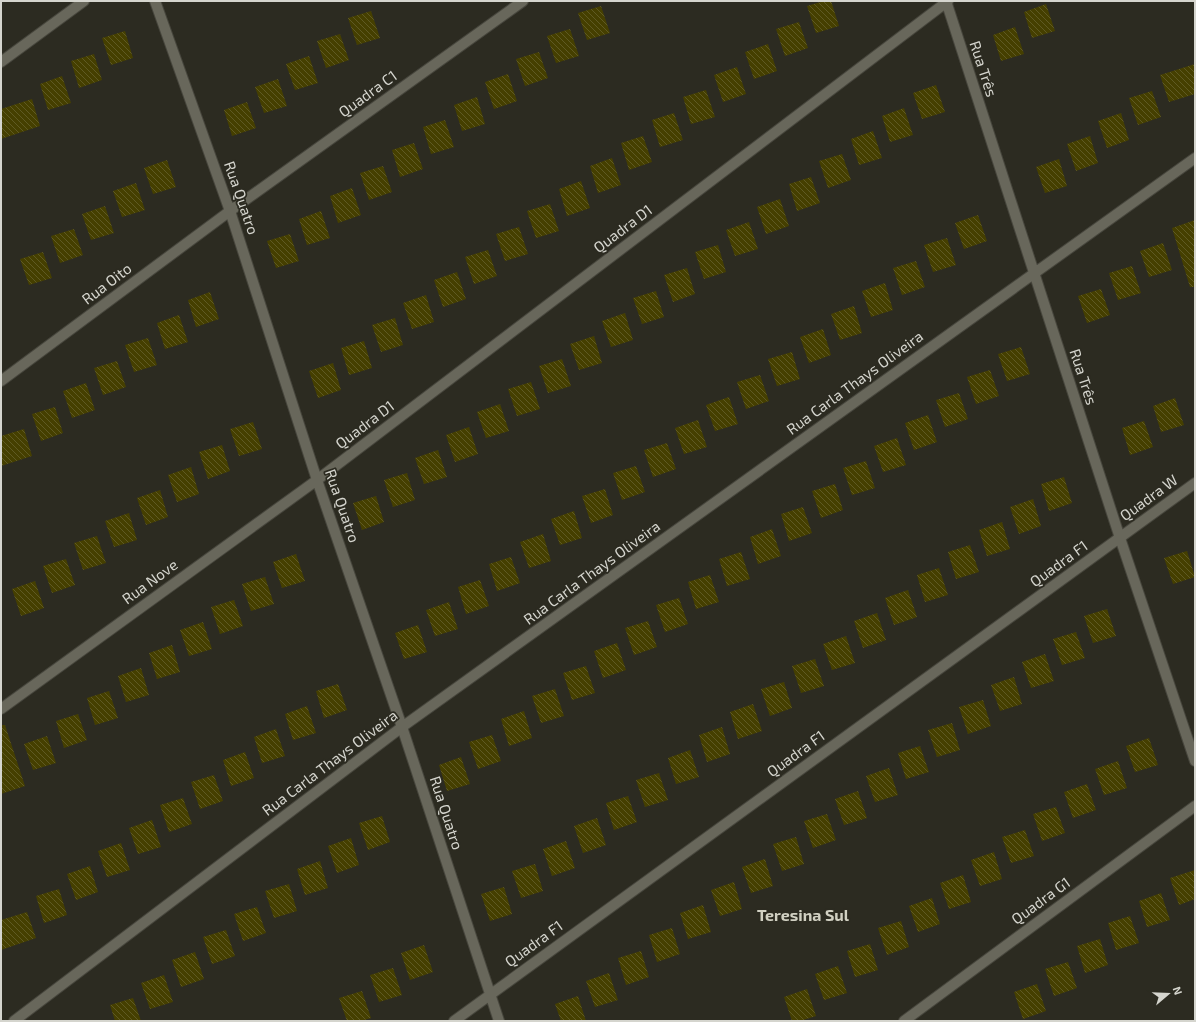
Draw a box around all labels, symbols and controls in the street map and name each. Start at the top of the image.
street label: Rua Três [966,38,1001,99]
street label: Quadra C1 [335,66,401,121]
street label: Rua Quatro [220,159,263,237]
street label: Quadra D1 [589,200,656,257]
street label: Rua Oito [78,259,135,308]
street label: Rua Carla Thays Oliveira [783,327,926,438]
street label: Rua Três [1066,346,1101,407]
street label: Quadra D1 [331,396,398,453]
street label: Rua Quatro [321,467,364,545]
street label: Quadra W [1116,470,1181,525]
street label: Rua Carla Thays Oliveira [520,517,663,628]
street label: Quadra F1 [1026,536,1091,591]
street label: Rua Nove [118,555,181,607]
street label: Rua Carla Thays Oliveira [258,706,401,819]
street label: Quadra F1 [763,726,828,781]
street label: Rua Quatro [426,774,467,852]
street label: Quadra G1 [1007,873,1074,928]
district label: Teresina Sul [757,905,850,924]
street label: Quadra F1 [501,916,566,971]
north arrow [1148,974,1188,1014]
text: N [1170,985,1185,997]

